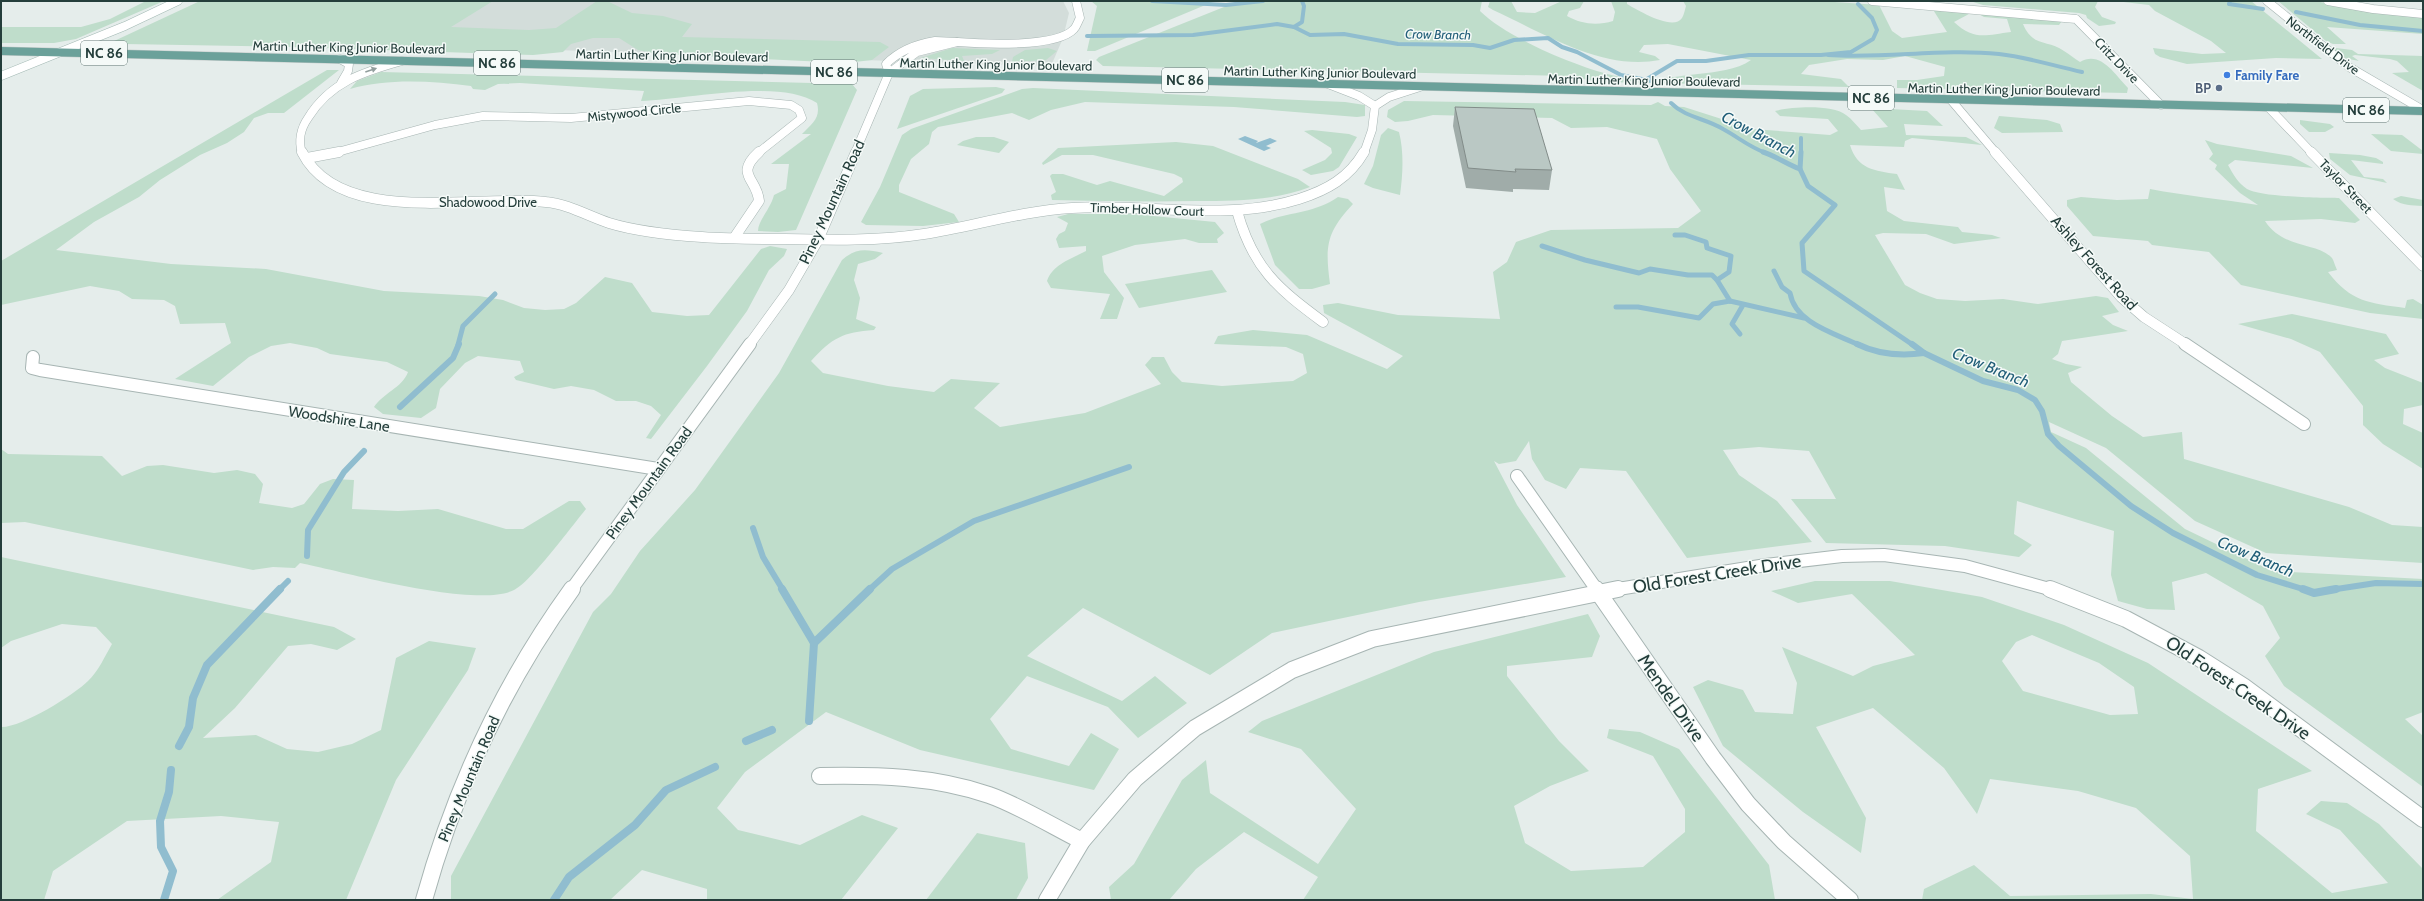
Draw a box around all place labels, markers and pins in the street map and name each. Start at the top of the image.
place label: Family Fare [2235,67,2299,83]
marker: Family Fare [2222,70,2232,80]
place label: BP [2195,80,2211,96]
marker: BP [2214,83,2224,93]

